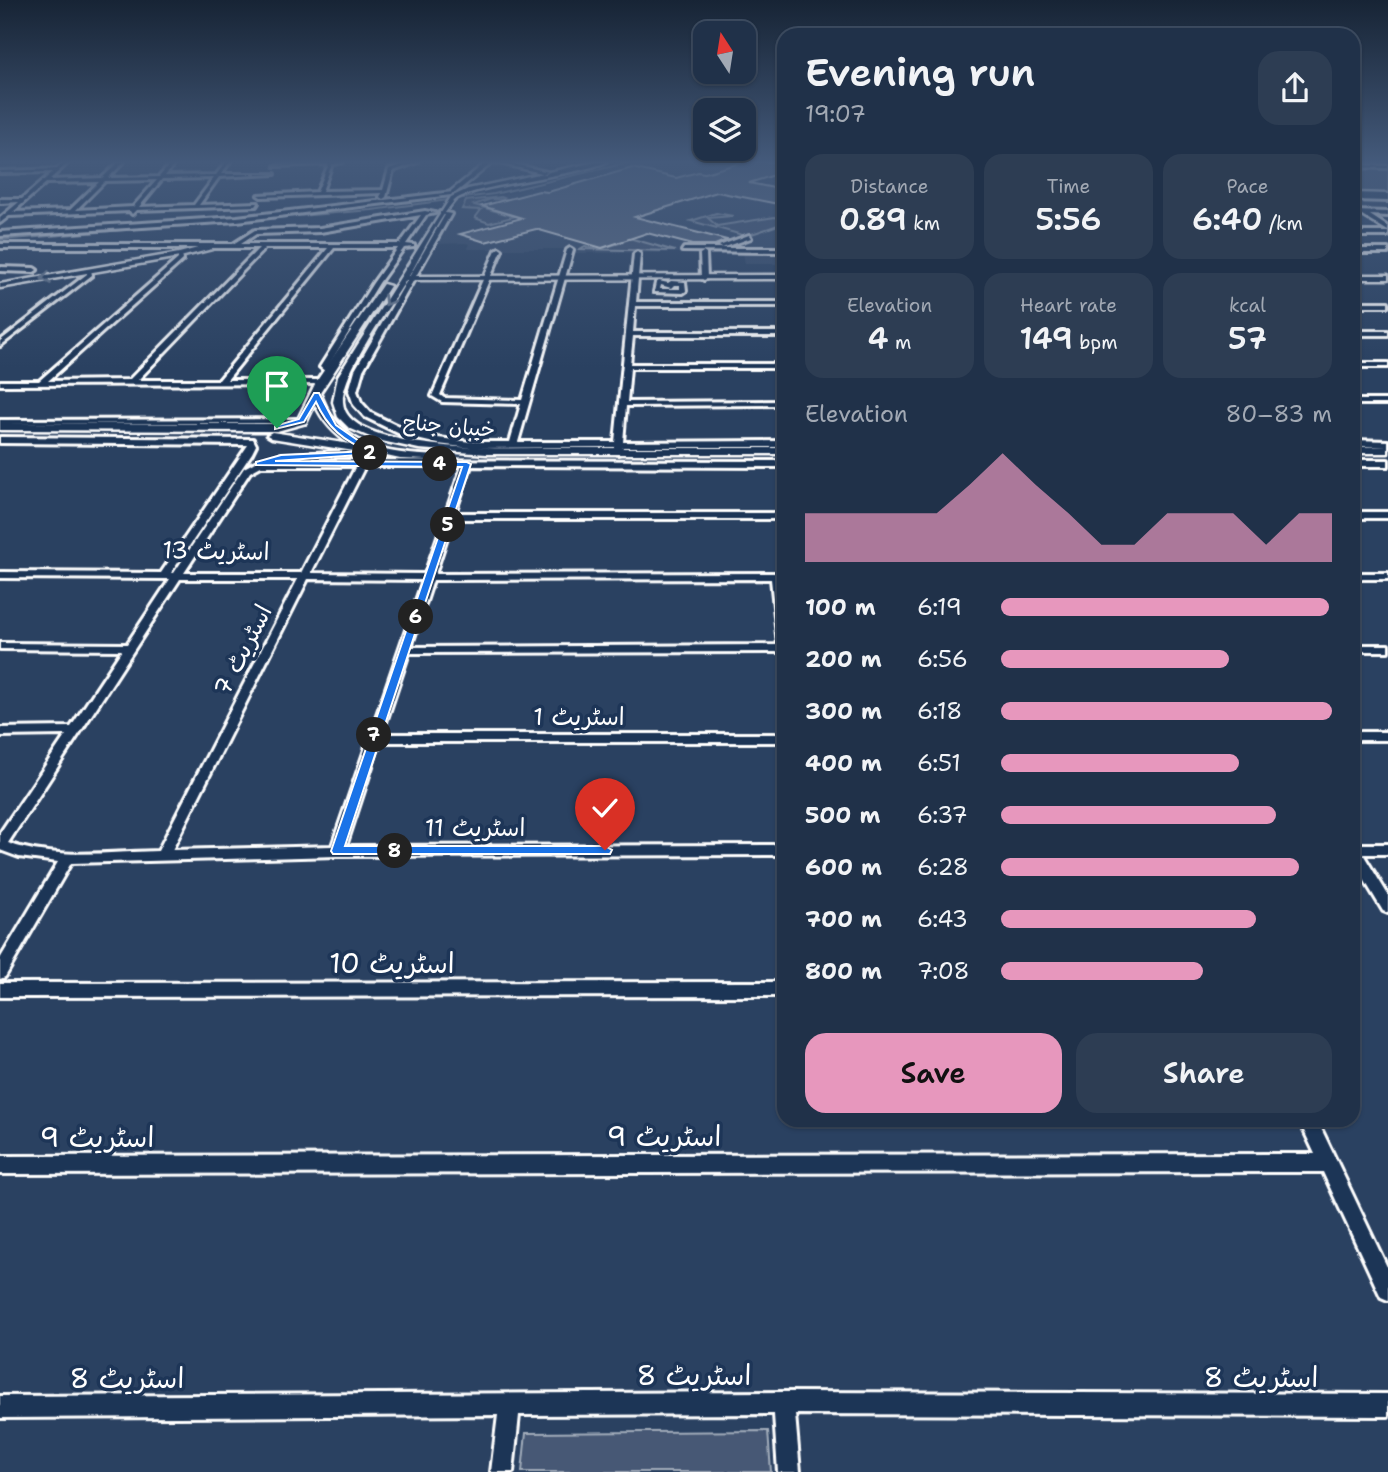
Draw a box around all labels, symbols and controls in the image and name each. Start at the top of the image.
north arrow [693,21,756,84]
map controls [693,21,756,161]
text: Evening run [805,47,1035,98]
button: share [1258,51,1332,125]
button: layers [693,98,756,161]
text: 19:07 [805,99,866,129]
text: Distance [851,174,928,199]
text: Time [1047,174,1090,199]
text: Pace [1227,174,1268,199]
text: 0.89 [839,199,907,240]
text: 5:56 [1035,199,1102,240]
text: 6:40 [1192,199,1262,240]
text: km [907,211,940,236]
text: /km [1262,211,1303,236]
one-way arrow [40,270,52,285]
text: Elevation [847,293,932,318]
text: Heart rate [1020,293,1117,318]
text: kcal [1229,293,1266,318]
one-way arrow [384,294,397,307]
text: 4 [868,318,889,359]
text: 149 [1019,318,1073,359]
text: 57 [1228,318,1267,359]
text: m [889,330,911,355]
text: bpm [1073,330,1118,355]
pin [247,356,307,428]
icon: arrive [258,367,296,405]
text: Elevation [805,399,908,429]
text: 80–83 m [1226,399,1332,429]
street label: خیبان جناح [402,408,496,444]
pin: 2 [352,435,388,470]
text: 2 [363,440,376,465]
pin: 4 [422,447,458,482]
text: 4 [433,451,446,476]
pin: 5 [430,508,466,542]
text: 5 [442,512,453,537]
street label: اسٹریٹ 13 [162,534,270,568]
text: 100 m [805,592,876,622]
text: 6:19 [917,592,962,622]
street label: اسٹریٹ 7 [206,599,280,701]
pin: 6 [398,600,434,634]
text: 6 [409,604,422,629]
text: 200 m [805,644,882,674]
text: 6:56 [917,644,968,674]
text: 300 m [805,696,882,726]
text: 6:18 [917,696,962,726]
street label: اسٹریٹ 1 [533,701,625,733]
pin: 7 [356,718,392,752]
text: 7 [367,722,380,747]
text: 400 m [805,748,882,778]
text: 6:51 [917,748,961,778]
pin [575,778,635,850]
icon: check [586,789,624,827]
text: 500 m [805,800,880,830]
text: 6:37 [917,800,968,830]
street label: اسٹریٹ 11 [425,812,525,844]
pin: 8 [378,834,412,868]
text: 8 [388,838,401,863]
text: 600 m [805,852,882,882]
text: 6:28 [917,852,969,882]
text: 700 m [805,904,882,934]
text: 6:43 [917,904,968,934]
street label: اسٹریٹ 10 [329,944,455,982]
text: 800 m [805,956,882,986]
text: 7:08 [917,956,970,986]
button: Save [805,1033,1062,1113]
button: Share [1076,1033,1332,1113]
street label: اسٹریٹ 9 [607,1117,721,1155]
street label: اسٹریٹ 9 [40,1118,154,1156]
street label: اسٹریٹ 8 [637,1356,751,1394]
street label: اسٹریٹ 8 [1204,1358,1318,1396]
street label: اسٹریٹ 8 [70,1359,184,1397]

